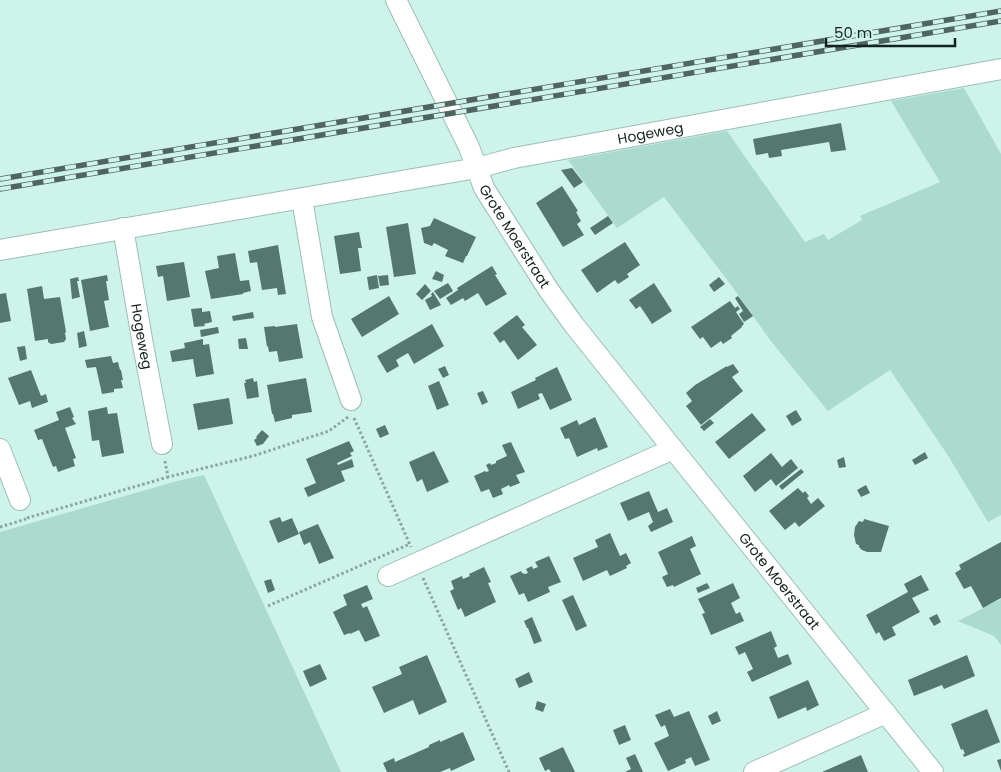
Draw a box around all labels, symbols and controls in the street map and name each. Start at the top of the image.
scale bar [826,15,955,47]
text: 50 m [834,22,872,43]
street label: Hogeweg [616,117,685,149]
street label: Grote Moerstraat [474,181,555,292]
street label: Hogeweg [126,302,157,371]
street label: Grote Moerstraat [734,528,825,634]

